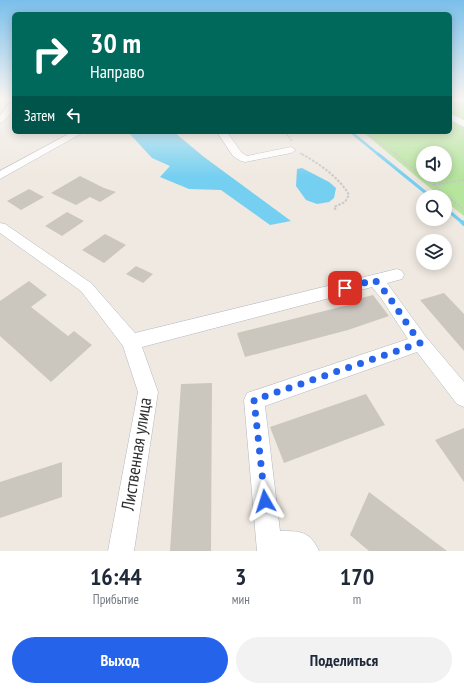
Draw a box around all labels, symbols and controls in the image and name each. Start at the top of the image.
text: 30 m [90,24,141,61]
icon: right [24,28,76,80]
text: Направо [90,60,145,83]
icon: left [63,104,85,126]
text: Затем [24,106,55,125]
map controls [416,146,452,270]
button: sound [416,146,452,182]
button: search [416,190,452,226]
button: layers [416,234,452,270]
pin [328,271,362,305]
icon: arrive [334,277,356,299]
street label: Лиственная улица [116,396,156,513]
position arrow [244,480,286,522]
text: 16:44 [90,561,142,592]
text: 3 [235,561,246,592]
text: 170 [340,561,374,592]
text: Прибытие [93,591,139,608]
text: мин [232,591,250,608]
text: m [353,591,361,608]
button: Выход [12,637,228,683]
button: Поделиться [236,637,452,683]

